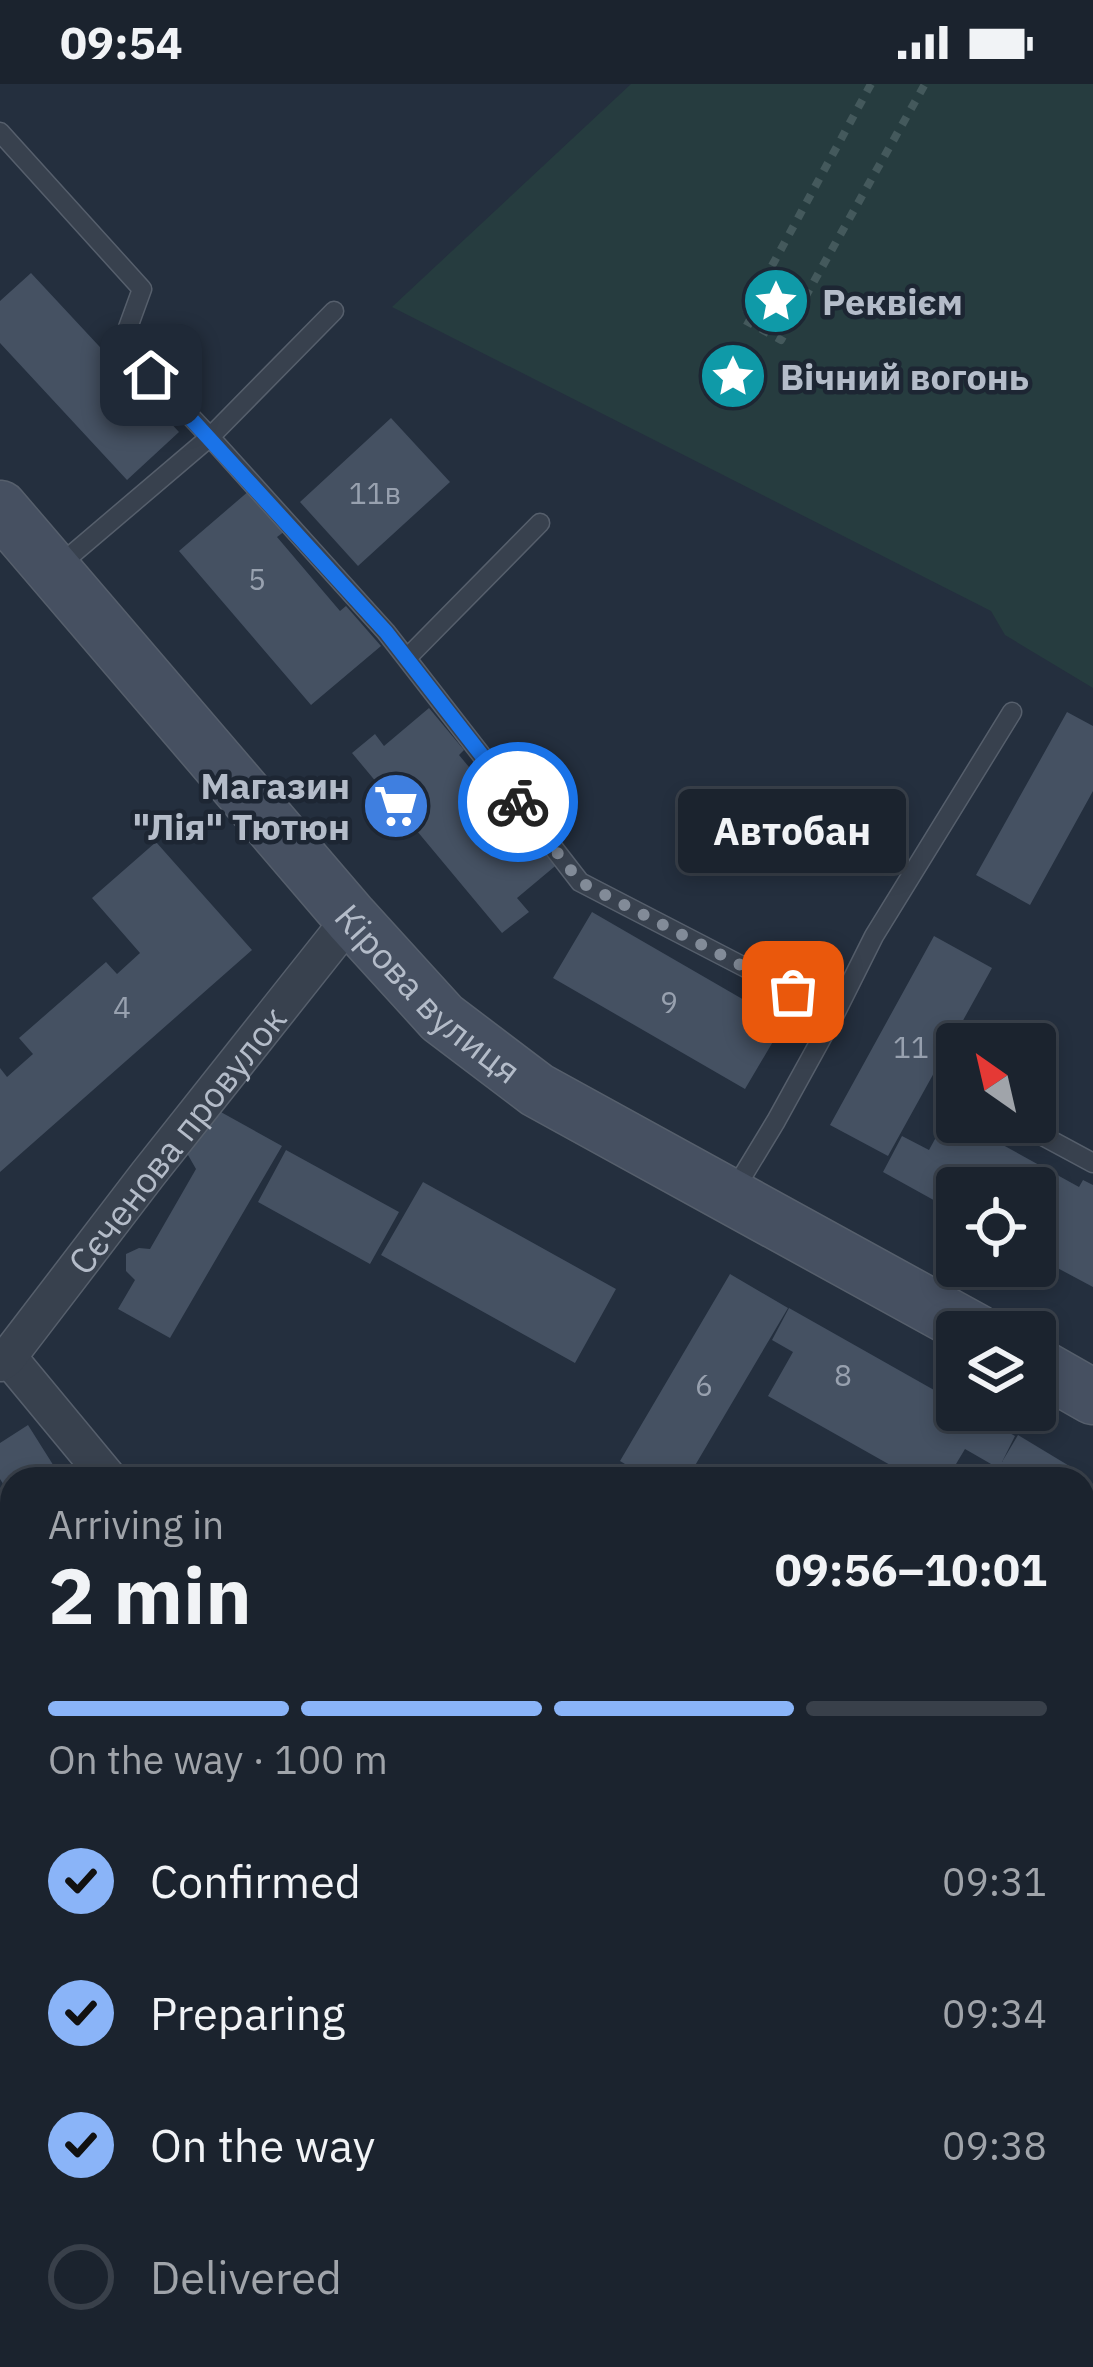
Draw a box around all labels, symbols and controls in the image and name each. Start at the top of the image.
text: 09:54 [60,13,183,71]
place icon: Реквієм [741,266,811,336]
place label: Реквієм [822,278,963,325]
pin [100,324,202,426]
place icon: Вічний вогонь [698,341,768,411]
icon: home [118,342,184,408]
place label: Вічний вогонь [780,353,1029,400]
house number: 11в [349,473,401,512]
house number: 5 [248,559,266,598]
courier [458,742,578,862]
place label: Магазин "Лія" Тютюн [132,762,350,850]
icon: bike [485,769,551,835]
supermarket icon: Магазин "Лія" Тютюн [361,771,431,841]
callout: Автобан [679,788,907,872]
text: Автобан [713,805,871,856]
street label: Кірова вулиця [325,894,531,1093]
pin [742,941,844,1043]
icon: bag [760,959,826,1025]
house number: 9 [660,982,678,1021]
house number: 4 [113,987,131,1026]
street label: Сєченова провулок [57,996,296,1283]
north arrow [936,1023,1056,1143]
map controls [936,1023,1056,1431]
house number: 11 [893,1027,929,1066]
button: locate [936,1167,1056,1287]
button: layers [936,1311,1056,1431]
house number: 8 [834,1355,852,1394]
house number: 6 [695,1365,713,1404]
text: Arriving in [48,1499,224,1550]
text: 09:56–10:01 [775,1540,1047,1598]
text: 2 min [48,1544,252,1645]
text: On the way · 100 m [48,1734,388,1785]
icon: check [48,1848,114,1914]
text: Confirmed [150,1852,361,1910]
text: 09:31 [942,1856,1047,1907]
icon: check [48,1980,114,2046]
text: Preparing [150,1984,345,2042]
text: 09:34 [942,1988,1047,2039]
icon: check [48,2112,114,2178]
text: On the way [150,2116,375,2174]
text: 09:38 [942,2120,1047,2171]
text: Delivered [150,2248,342,2306]

